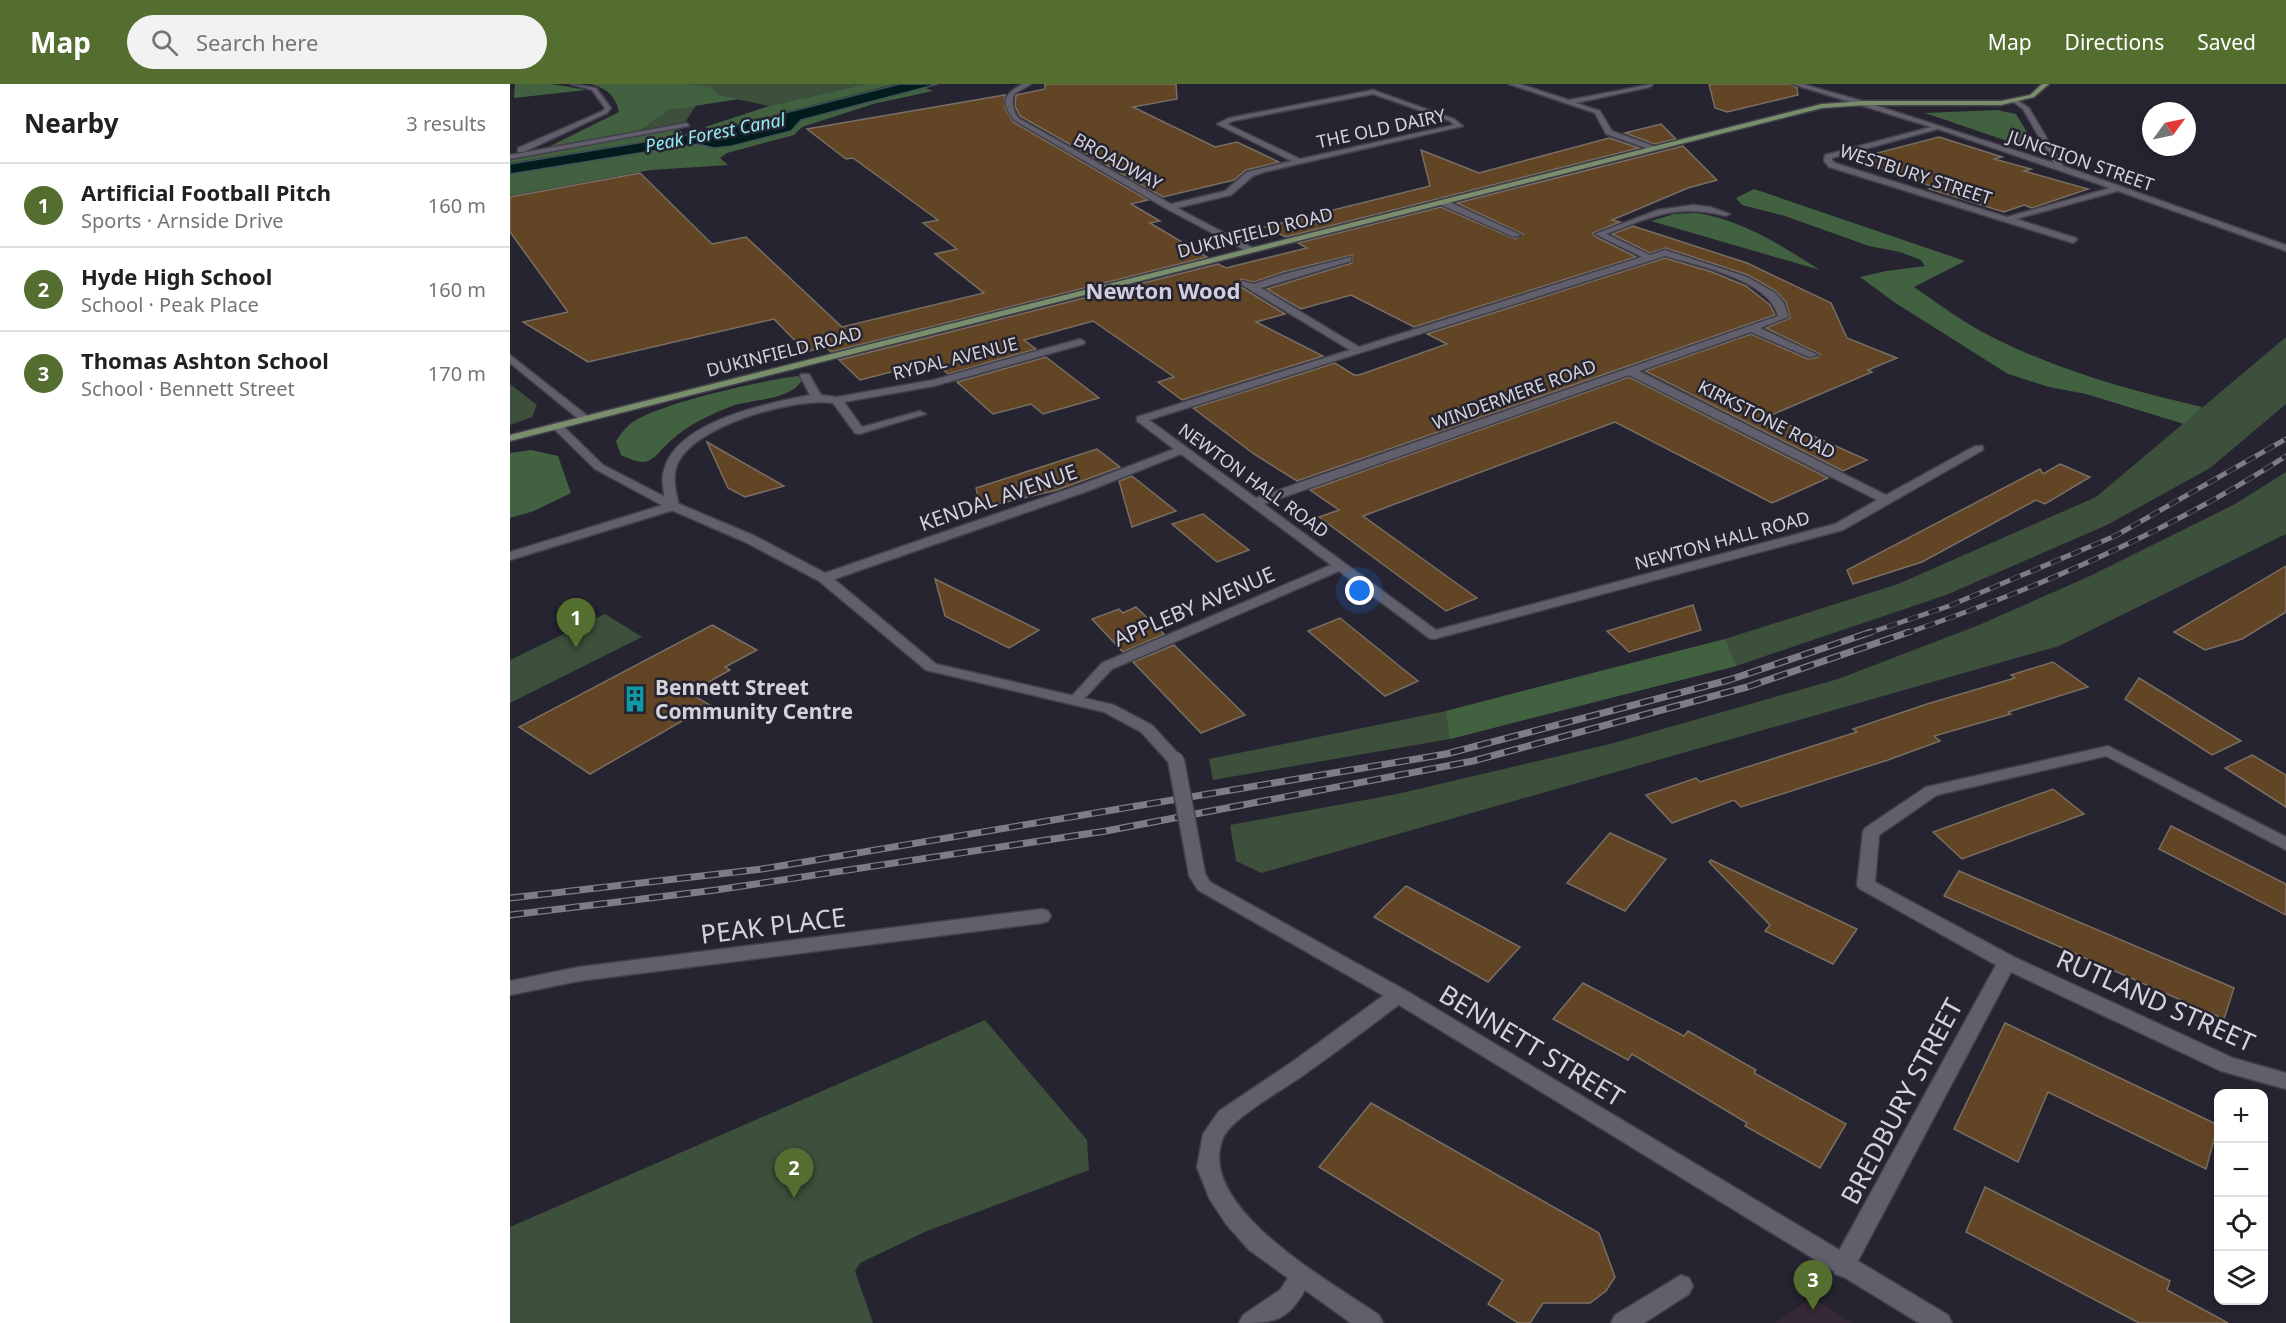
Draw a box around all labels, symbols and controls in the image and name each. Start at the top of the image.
search box [127,15,547,69]
text: Map [30,23,91,61]
icon: search [148,26,181,59]
text: Search here [196,27,318,57]
text: Map [1988,28,2032,56]
text: Directions [2065,28,2164,56]
text: Saved [2197,28,2256,56]
street label: THE OLD DAIRY [1314,102,1448,153]
north arrow [2142,102,2196,156]
text: Nearby [24,105,119,141]
water label: Peak Forest Canal [643,107,787,157]
text: 3 results [406,110,486,137]
street label: JUNCTION STREET [2003,123,2157,196]
street label: BROADWAY [1069,127,1167,196]
street label: WESTBURY STREET [1837,138,1995,210]
text: Artificial Football Pitch [81,177,331,207]
text: 1 [38,192,49,219]
text: 160 m [428,192,486,219]
street label: DUKINFIELD ROAD [1175,201,1335,263]
text: Sports · Arnside Drive [81,207,284,234]
text: Hyde High School [81,261,272,291]
district label: Newton Wood [1086,275,1240,305]
text: 2 [38,276,49,303]
text: 160 m [428,276,486,303]
text: School · Peak Place [81,291,259,318]
street label: DUKINFIELD ROAD [704,320,864,382]
street label: RYDAL AVENUE [890,331,1020,385]
text: Thomas Ashton School [81,345,329,375]
street label: WINDERMERE ROAD [1429,353,1599,435]
text: 3 [38,360,49,387]
text: 170 m [428,360,486,387]
street label: KIRKSTONE ROAD [1694,374,1840,464]
text: School · Bennett Street [81,375,295,402]
street label: NEWTON HALL ROAD [1174,417,1334,543]
street label: KENDAL AVENUE [915,457,1081,537]
street label: NEWTON HALL ROAD [1632,505,1812,575]
street label: APPLEBY AVENUE [1109,559,1279,653]
your location [1345,576,1374,605]
pin: 1 [556,598,596,648]
place label: Bennett Street Community Centre [655,673,853,725]
building icon: Bennett Street Community Centre [620,684,650,714]
street label: PEAK PLACE [698,898,848,952]
street label: RUTLAND STREET [2051,940,2261,1060]
street label: BENNETT STREET [1433,976,1632,1115]
street label: BREDBURY STREET [1832,991,1971,1210]
map controls [2214,1089,2268,1305]
button: + [2214,1089,2268,1143]
button: − [2214,1143,2268,1197]
pin: 2 [774,1148,814,1198]
button: locate [2214,1197,2268,1251]
button: layers [2214,1251,2268,1305]
pin: 3 [1794,1260,1832,1310]

